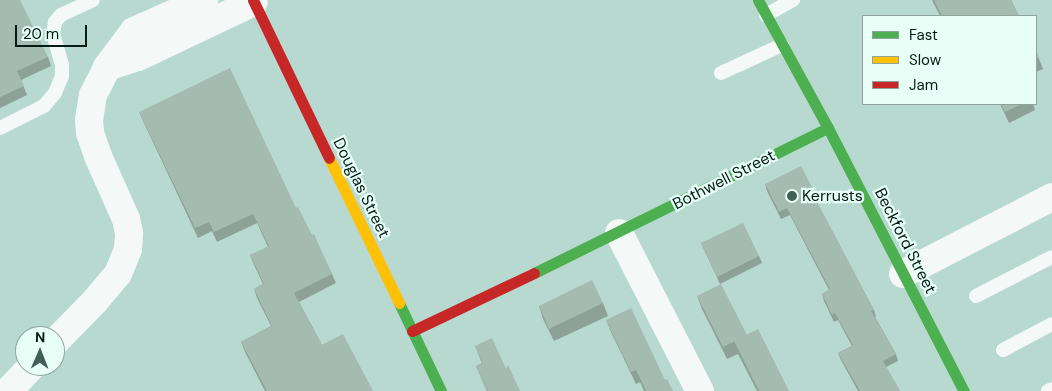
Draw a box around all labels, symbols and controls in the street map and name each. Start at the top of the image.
scale bar [18,15,90,47]
legend [862,15,1037,105]
text: 20 m [23,24,59,44]
text: Fast [909,25,938,45]
text: Slow [909,50,941,70]
text: Jam [909,75,938,95]
street label: Douglas Street [329,135,393,241]
street label: Bothwell Street [670,146,778,214]
street label: Beckford Street [870,185,940,297]
place label: Kerrusts [802,186,863,206]
marker: Kerrusts [786,190,798,202]
north arrow [15,326,65,376]
text: N [35,328,46,346]

